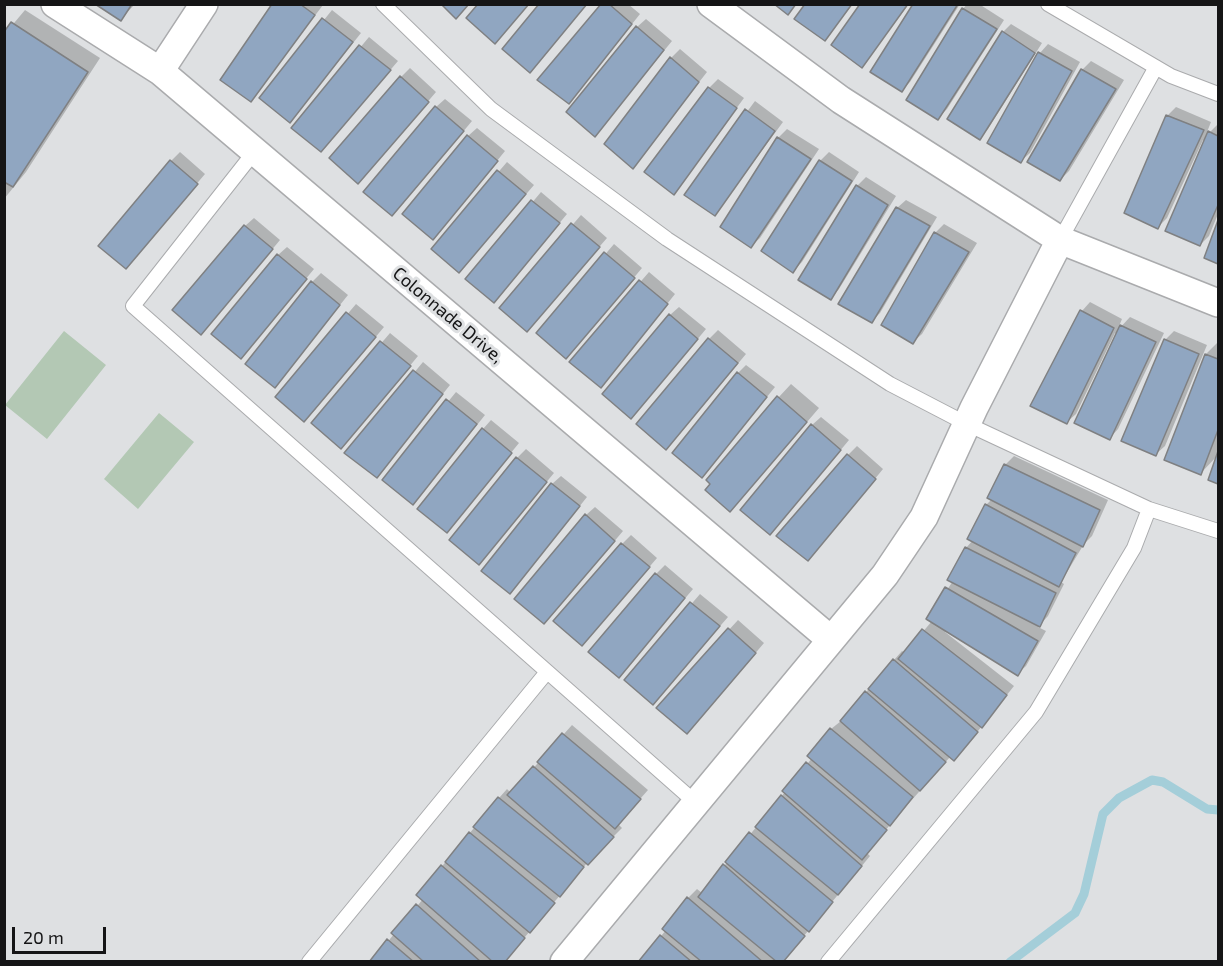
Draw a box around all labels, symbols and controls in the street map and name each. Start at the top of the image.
street label: Colonnade Drive, [388,262,508,368]
scale bar [15,915,110,953]
text: 20 m [23,926,64,948]

